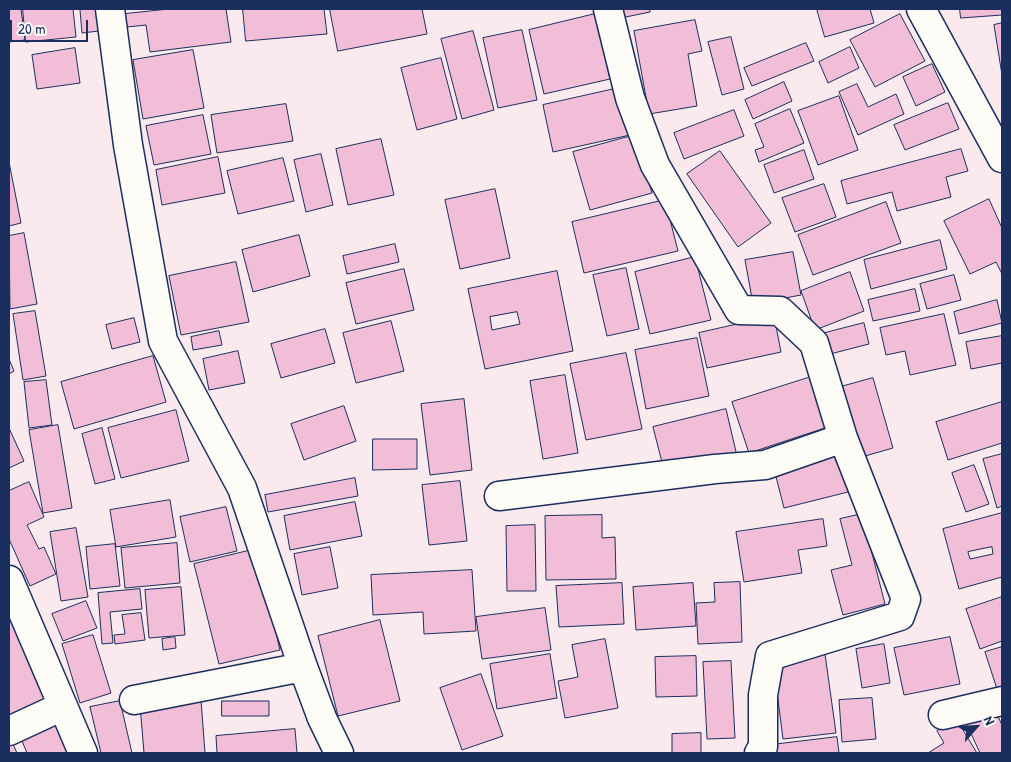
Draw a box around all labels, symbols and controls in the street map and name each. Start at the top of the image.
scale bar [12,10,90,42]
text: 20 m [18,18,45,39]
north arrow [951,702,1001,752]
text: N [980,713,1000,728]

